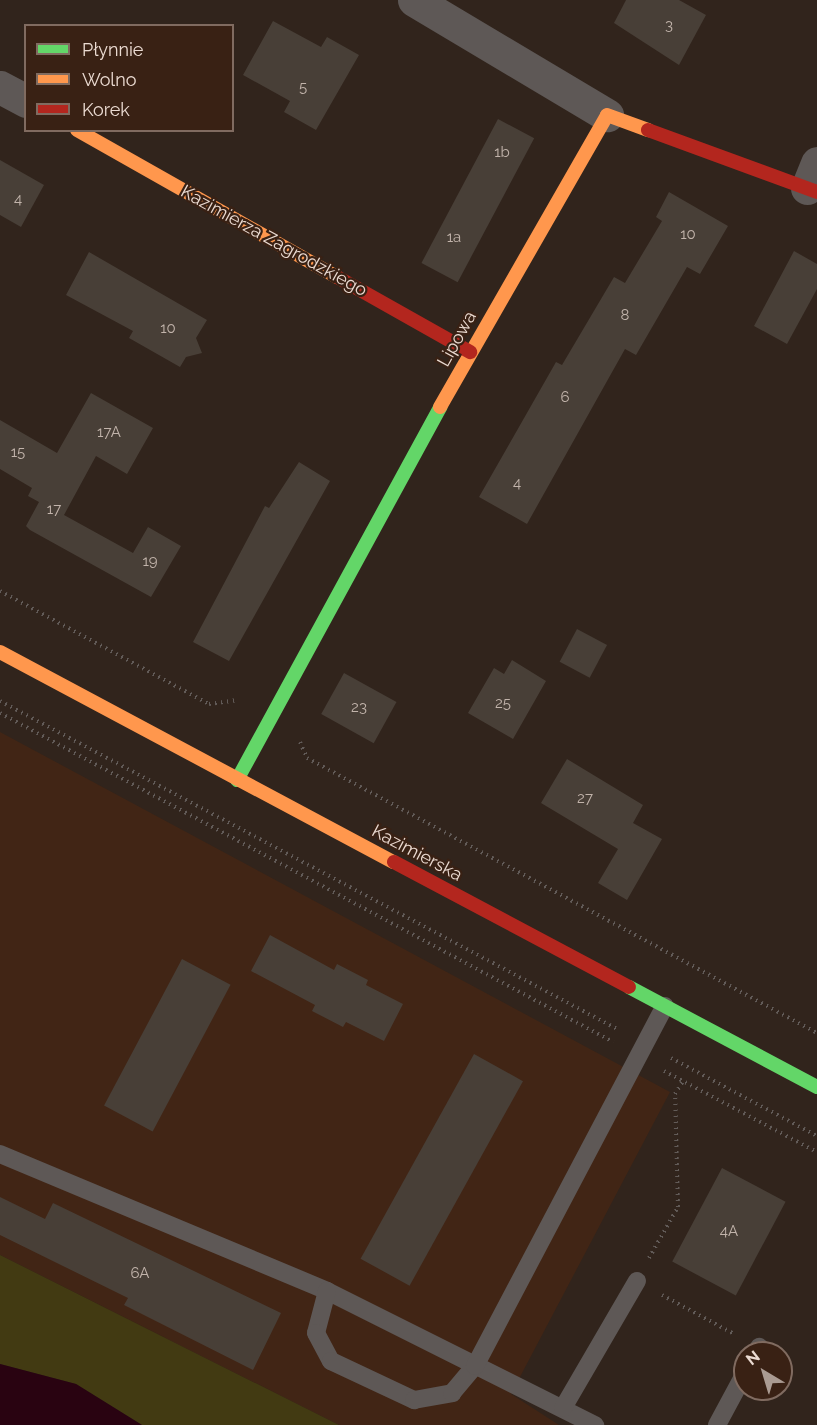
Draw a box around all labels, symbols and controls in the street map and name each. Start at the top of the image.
house number: 3 [665,17,673,35]
legend [24,24,234,132]
text: Płynnie [82,39,143,60]
text: Wolno [82,69,136,90]
house number: 5 [299,79,307,97]
text: Korek [82,99,130,120]
house number: 1b [494,144,510,162]
street label: Kazimierza Zagrodzkiego [177,181,371,301]
house number: 4 [14,191,22,209]
house number: 10 [680,226,696,244]
house number: 1a [447,229,461,247]
street label: Lipowa [433,307,481,371]
house number: 8 [621,307,629,325]
house number: 10 [160,320,176,338]
house number: 6 [560,389,570,407]
house number: 17A [97,424,121,442]
house number: 15 [11,444,25,462]
house number: 4 [513,475,521,493]
house number: 17 [47,501,61,519]
house number: 19 [142,553,158,571]
house number: 25 [495,695,511,713]
house number: 23 [351,699,367,717]
house number: 27 [577,790,593,808]
street label: Kazimierska [368,820,466,886]
house number: 4A [720,1223,738,1241]
house number: 6A [131,1265,149,1283]
north arrow [733,1341,793,1401]
text: N [742,1347,764,1369]

